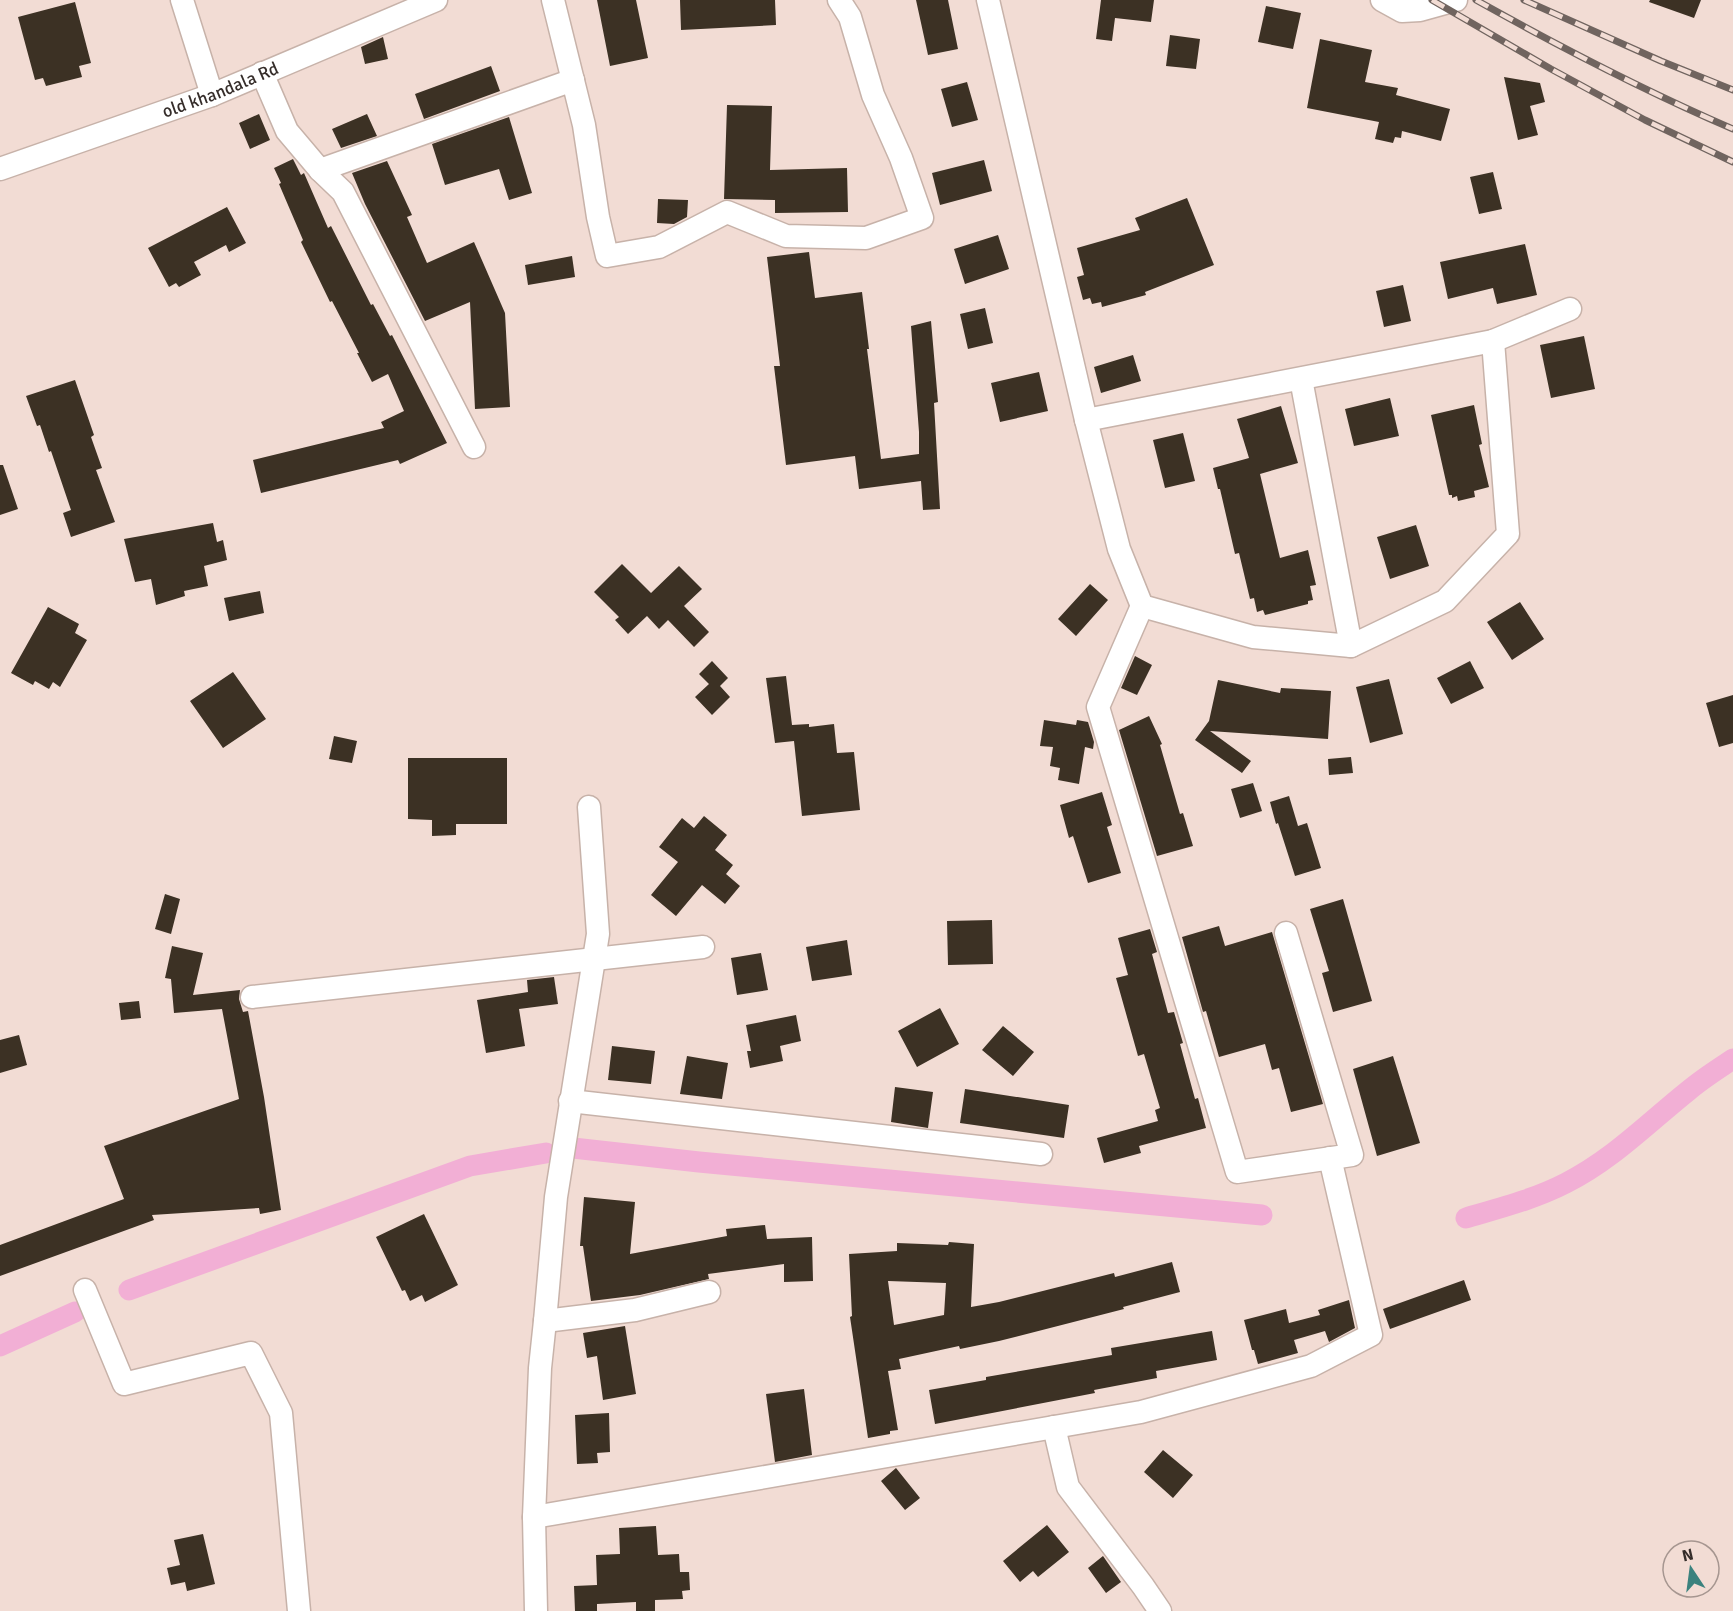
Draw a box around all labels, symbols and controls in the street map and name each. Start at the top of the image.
street label: old khandala Rd [159,57,282,123]
north arrow [1661,1539,1721,1599]
text: N [1680,1544,1696,1566]

